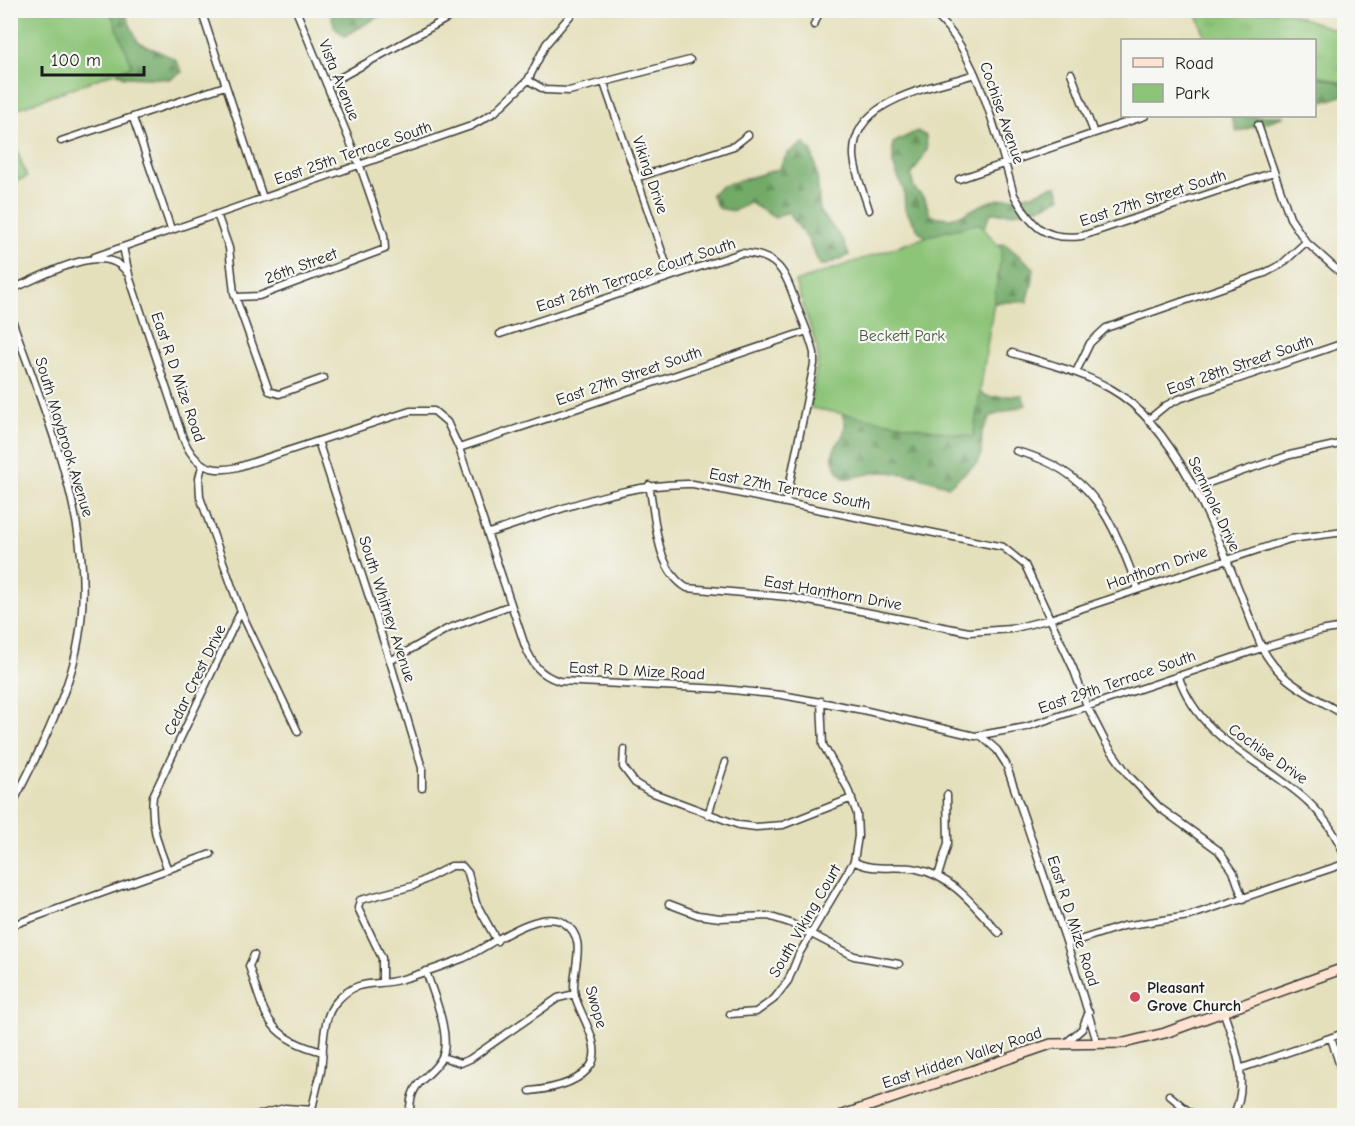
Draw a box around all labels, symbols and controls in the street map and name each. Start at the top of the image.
street label: Vista Avenue [315,37,363,123]
scale bar [42,39,144,77]
legend [1121,39,1316,117]
text: 100 m [51,50,101,71]
text: Road [1175,53,1214,74]
street label: Cochise Avenue [976,60,1028,166]
text: Park [1175,83,1210,104]
street label: East 25th Terrace South [272,118,434,188]
street label: Viking Drive [628,134,672,216]
street label: East 27th Street South [1078,166,1228,230]
street label: East 26th Terrace Court South [534,234,738,316]
street label: 26th Street [262,244,340,287]
street label: East R D Mize Road [147,310,209,444]
park label: Beckett Park [859,327,945,345]
street label: East 28th Street South [1164,331,1316,399]
street label: East 27th Street South [554,343,704,409]
street label: South Maybrook Avenue [31,355,97,519]
street label: Seminole Drive [1184,454,1244,554]
street label: East 27th Terrace South [708,464,872,514]
street label: South Whitney Avenue [355,534,419,684]
street label: Hanthorn Drive [1104,542,1210,594]
street label: East Hanthorn Drive [763,572,903,614]
street label: Cedar Crest Drive [160,622,230,738]
street label: East 29th Terrace South [1036,647,1198,717]
street label: East R D Mize Road [568,658,706,684]
street label: Cochise Drive [1225,720,1311,788]
street label: East R D Mize Road [1043,853,1103,989]
street label: South Viking Court [765,861,845,981]
place label: Pleasant Grove Church [1147,979,1241,1015]
street label: Swope [581,984,611,1030]
marker: Pleasant Grove Church [1128,990,1142,1004]
street label: East Hidden Valley Road [880,1024,1044,1092]

